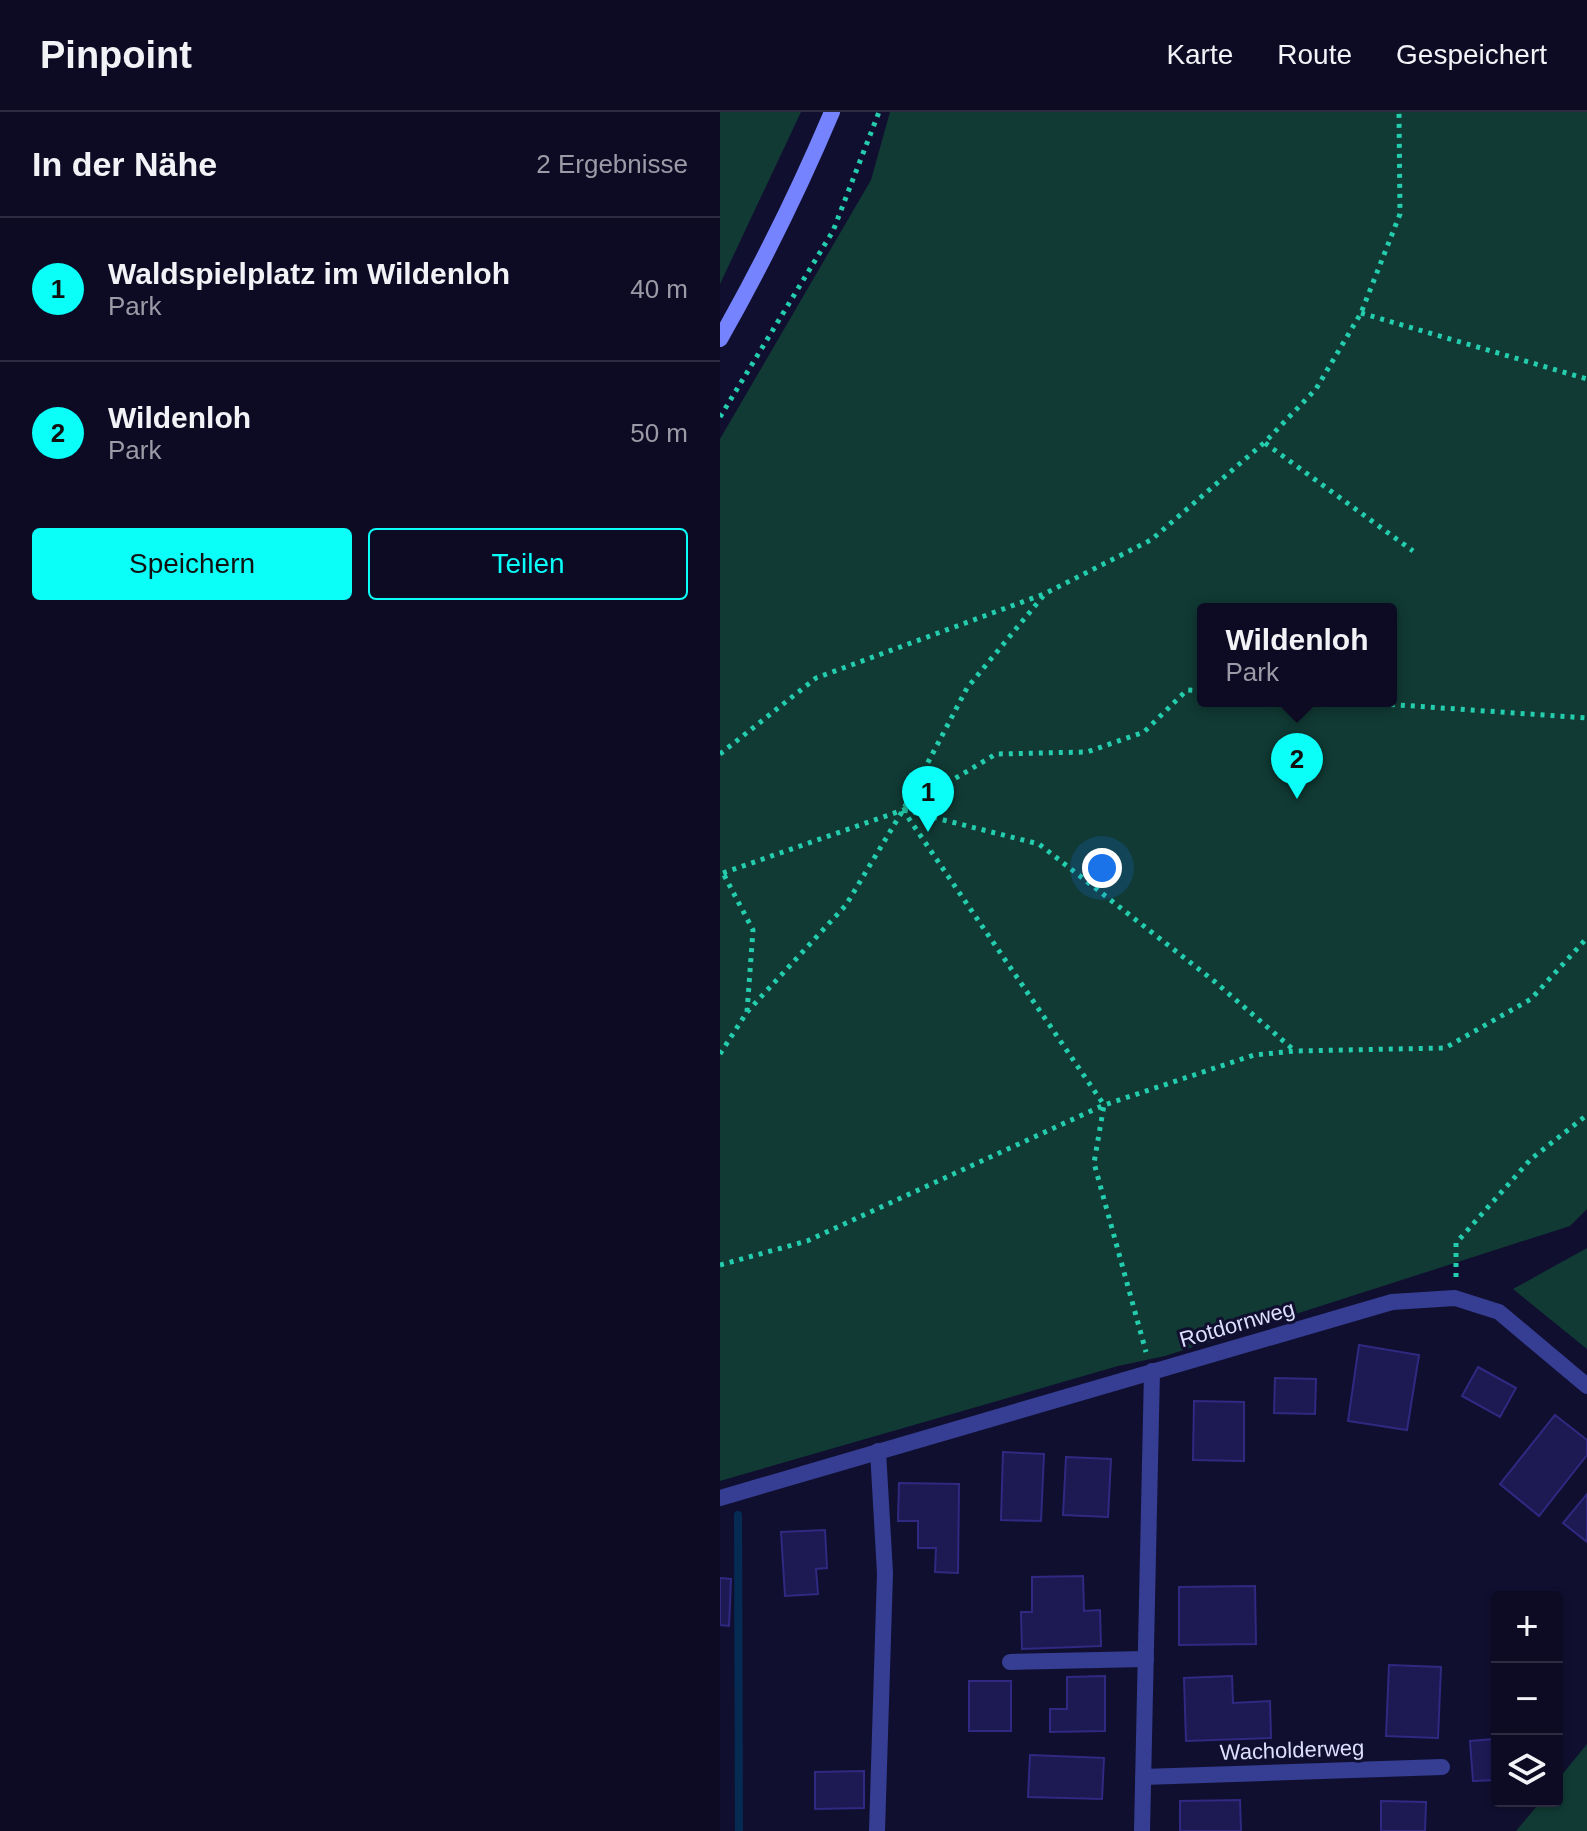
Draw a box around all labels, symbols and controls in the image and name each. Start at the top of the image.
text: Pinpoint [40,34,192,76]
text: Karte [1166,39,1233,70]
text: Route [1277,39,1352,70]
text: Gespeichert [1396,39,1547,70]
text: In der Nähe [32,145,217,183]
text: 2 Ergebnisse [536,149,688,179]
text: Waldspielplatz im Wildenloh [108,257,510,290]
text: 1 [51,274,65,304]
text: 40 m [630,274,688,304]
text: Park [108,291,161,321]
text: Wildenloh [108,401,251,434]
text: 2 [51,418,65,448]
text: 50 m [630,418,688,448]
text: Park [108,435,161,465]
button: Speichern [32,528,352,600]
button: Teilen [368,528,688,600]
popup [1197,603,1397,707]
text: Wildenloh [1225,623,1369,656]
text: Park [1225,657,1279,687]
pin: 2 [1271,733,1323,799]
pin: 1 [902,766,954,832]
your location [1082,848,1122,888]
street label: Rotdornweg [1177,1296,1297,1352]
map controls [1491,1591,1563,1807]
button: + [1491,1591,1563,1663]
button: − [1491,1663,1563,1735]
street label: Wacholderweg [1219,1735,1365,1765]
button: layers [1491,1735,1563,1807]

